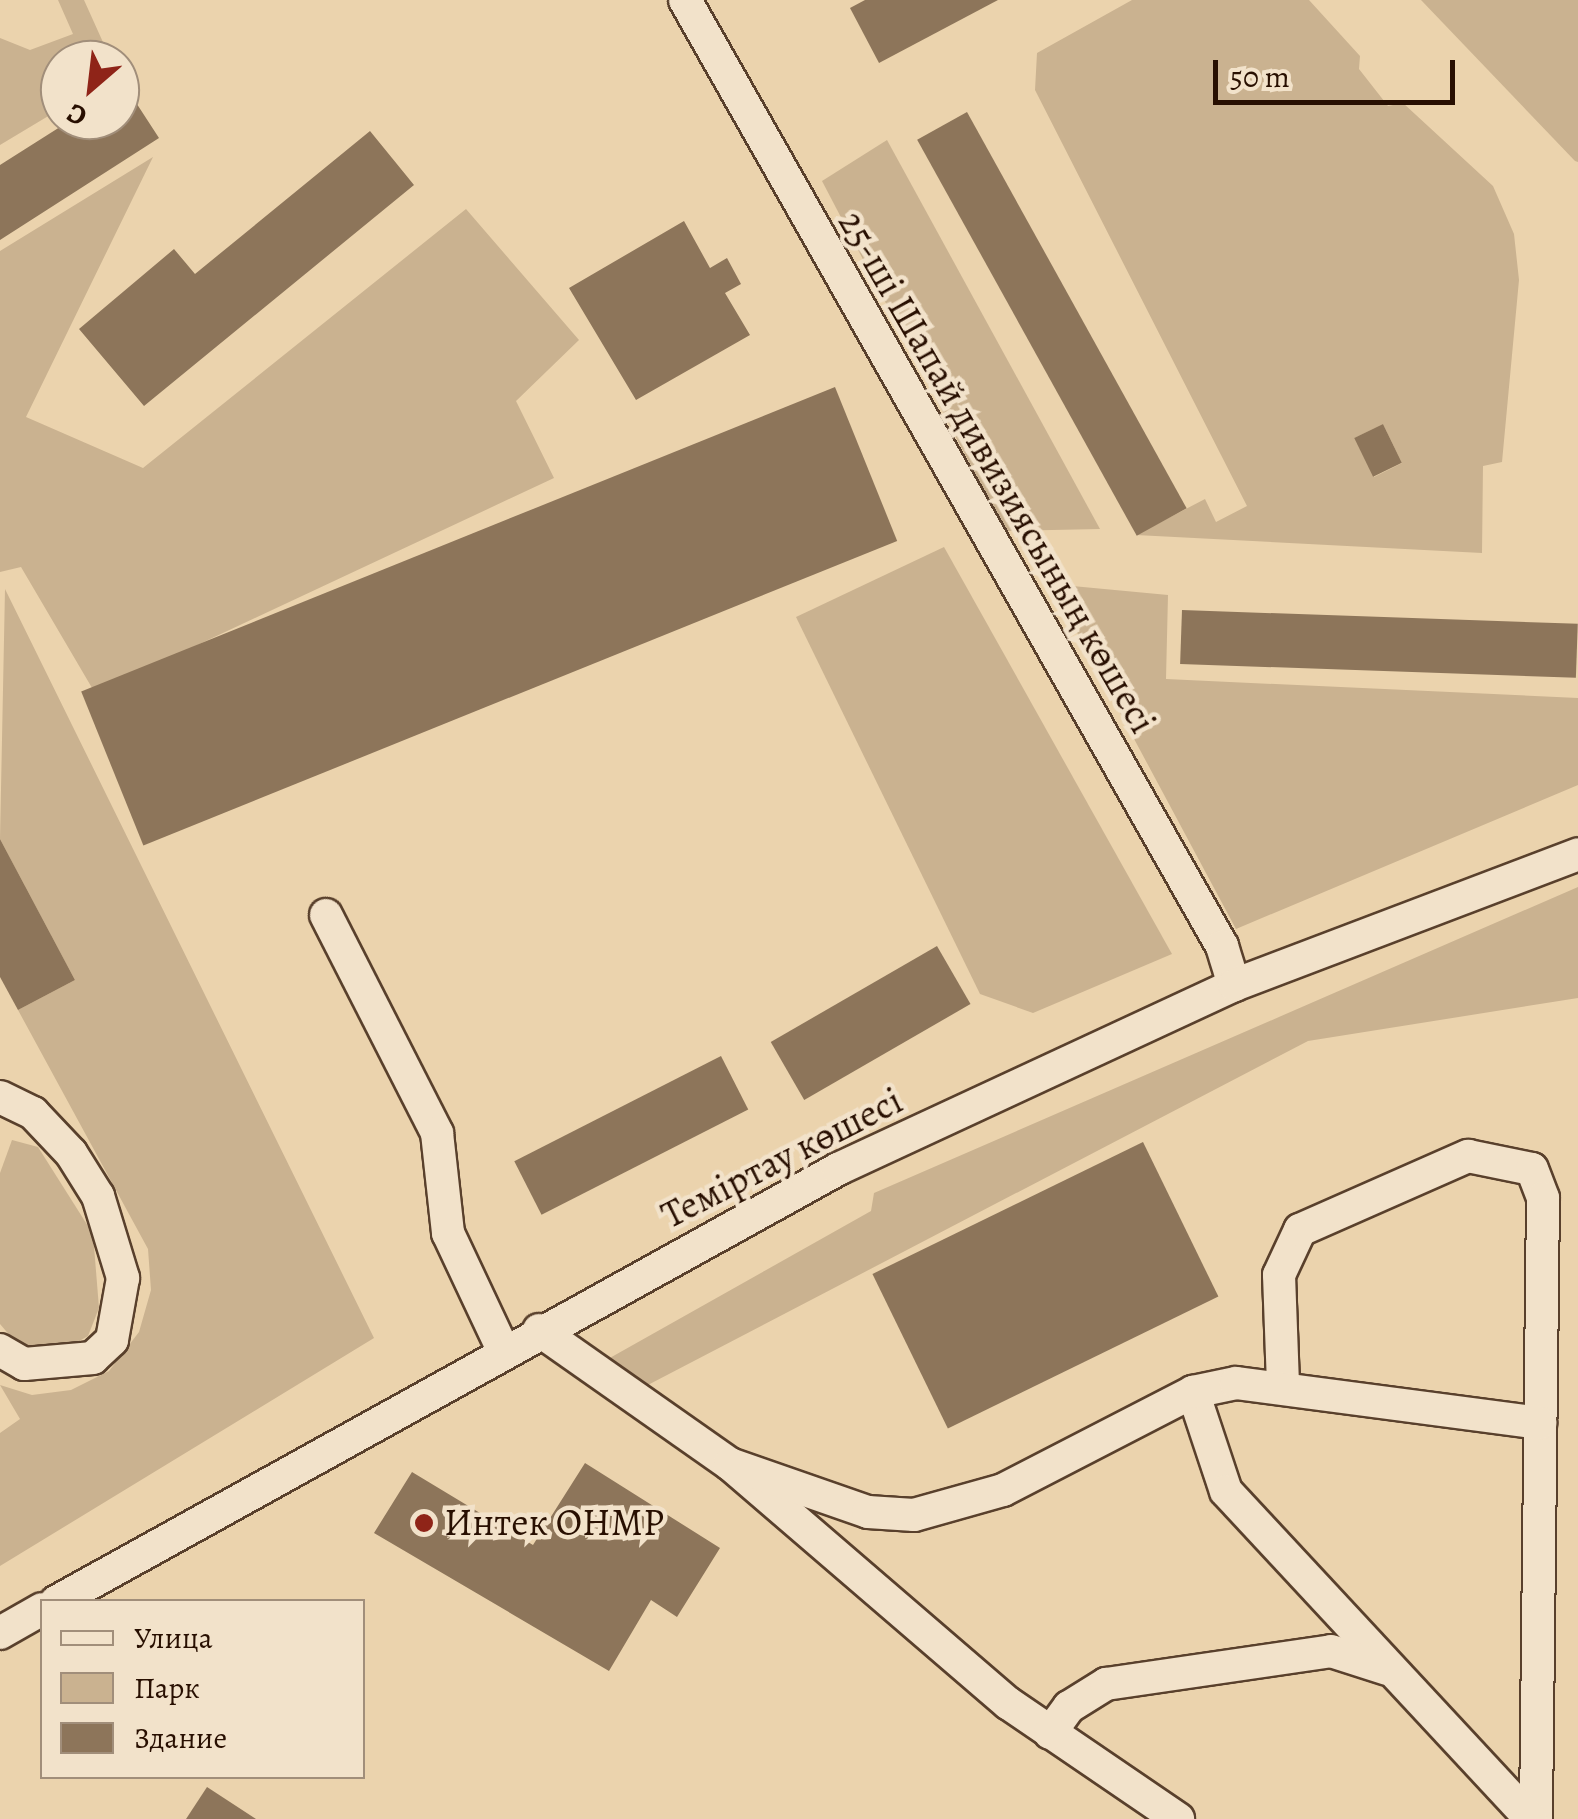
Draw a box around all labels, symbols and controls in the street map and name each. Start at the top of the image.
north arrow [40,40,140,140]
scale bar [1218,40,1460,102]
text: 50 m [1230,57,1290,97]
text: С [60,94,93,136]
street label: 25-ші Шапай дивизиясының көшесі [828,203,1166,741]
street label: Теміртау көшесі [654,1078,910,1238]
place label: Интек ОНМР [444,1500,664,1546]
marker: Интек ОНМР [413,1512,435,1534]
legend [40,1599,365,1779]
text: Улица [134,1618,213,1658]
text: Парк [134,1668,200,1708]
text: Здание [134,1718,227,1758]

